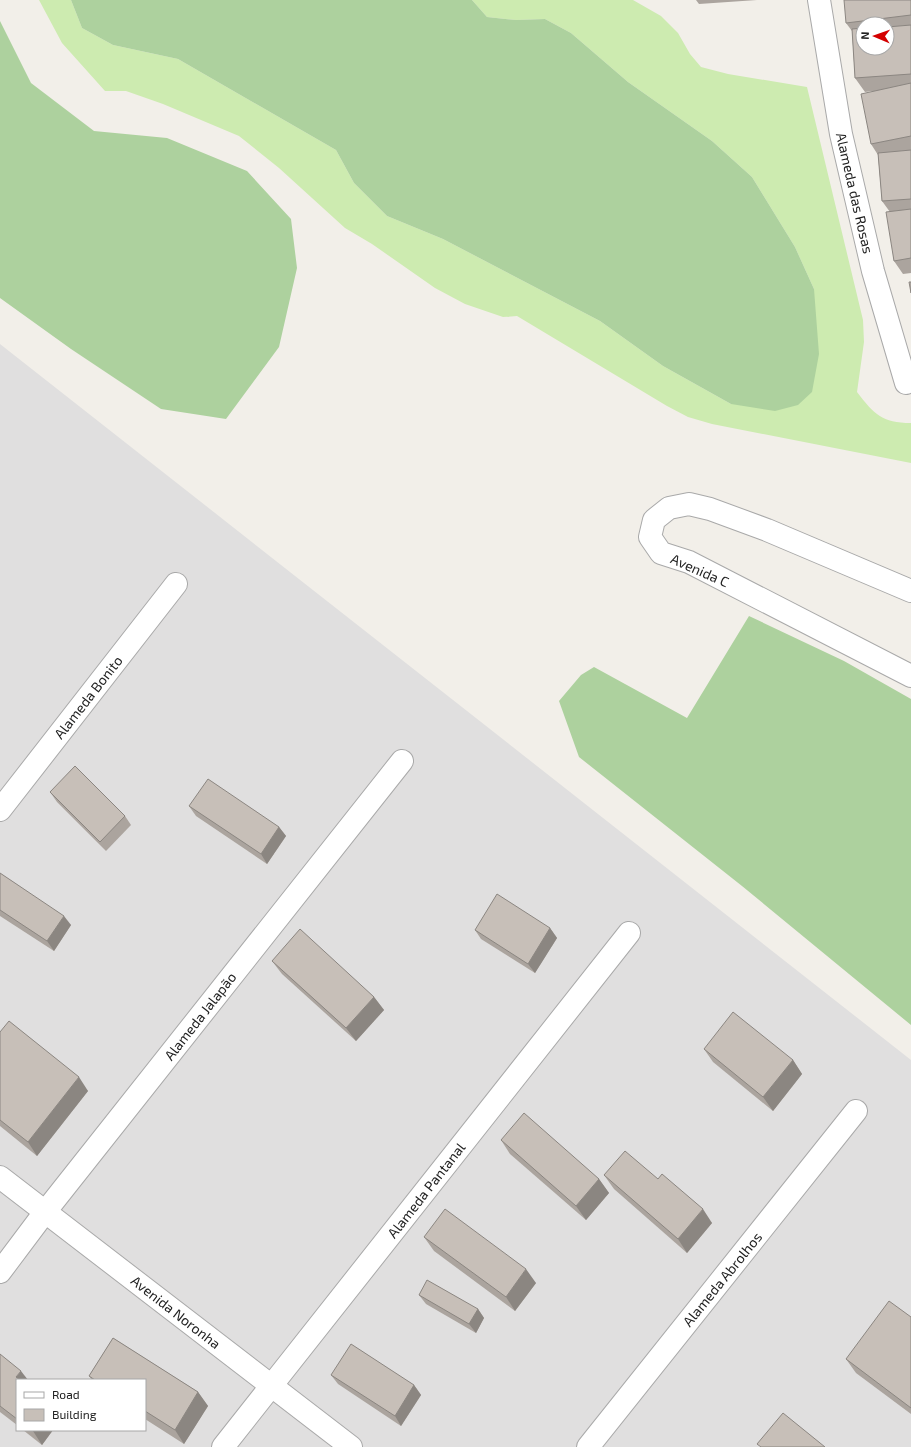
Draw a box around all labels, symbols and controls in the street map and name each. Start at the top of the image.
north arrow [855,16,895,56]
text: N [858,31,871,40]
street label: Alameda das Rosas [833,131,877,255]
street label: Avenida C [668,550,732,590]
street label: Alameda Bonito [50,652,126,742]
street label: Alameda Jalapão [160,969,240,1063]
street label: Alameda Pantanal [384,1138,469,1241]
street label: Alameda Abrolhos [679,1228,765,1330]
street label: Avenida Noronha [128,1272,224,1352]
legend [16,1379,146,1431]
text: Road [52,1387,80,1401]
text: Building [52,1407,97,1421]

